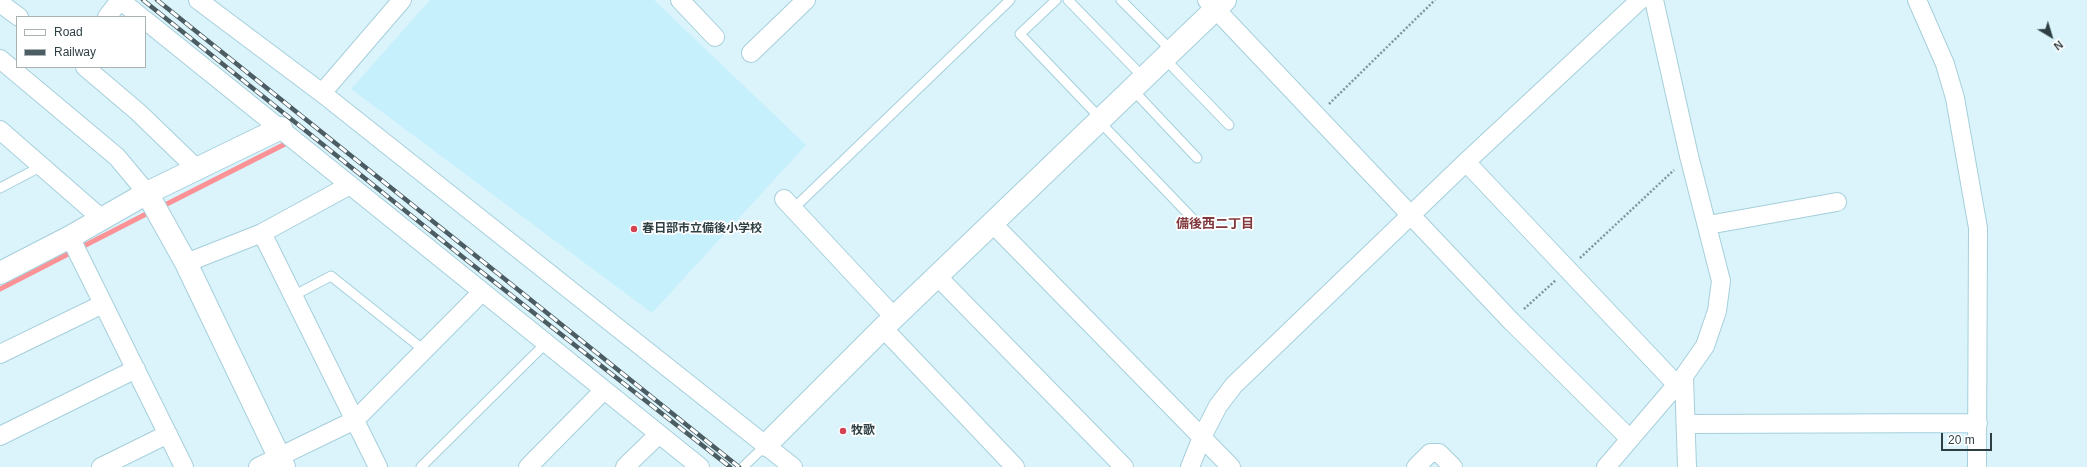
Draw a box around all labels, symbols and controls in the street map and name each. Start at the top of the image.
legend [16,16,146,68]
north arrow [2031,16,2071,56]
text: Road [54,25,83,39]
text: N [2052,38,2065,53]
text: Railway [54,45,96,59]
district label: 備後西二丁目 [1176,216,1254,232]
place label: 春日部市立備後小学校 [642,222,762,236]
marker: 春日部市立備後小学校 [629,224,639,234]
place label: 牧歌 [851,424,875,438]
scale bar [1943,425,1994,451]
marker: 牧歌 [838,426,848,436]
text: 20 m [1948,433,1975,447]

